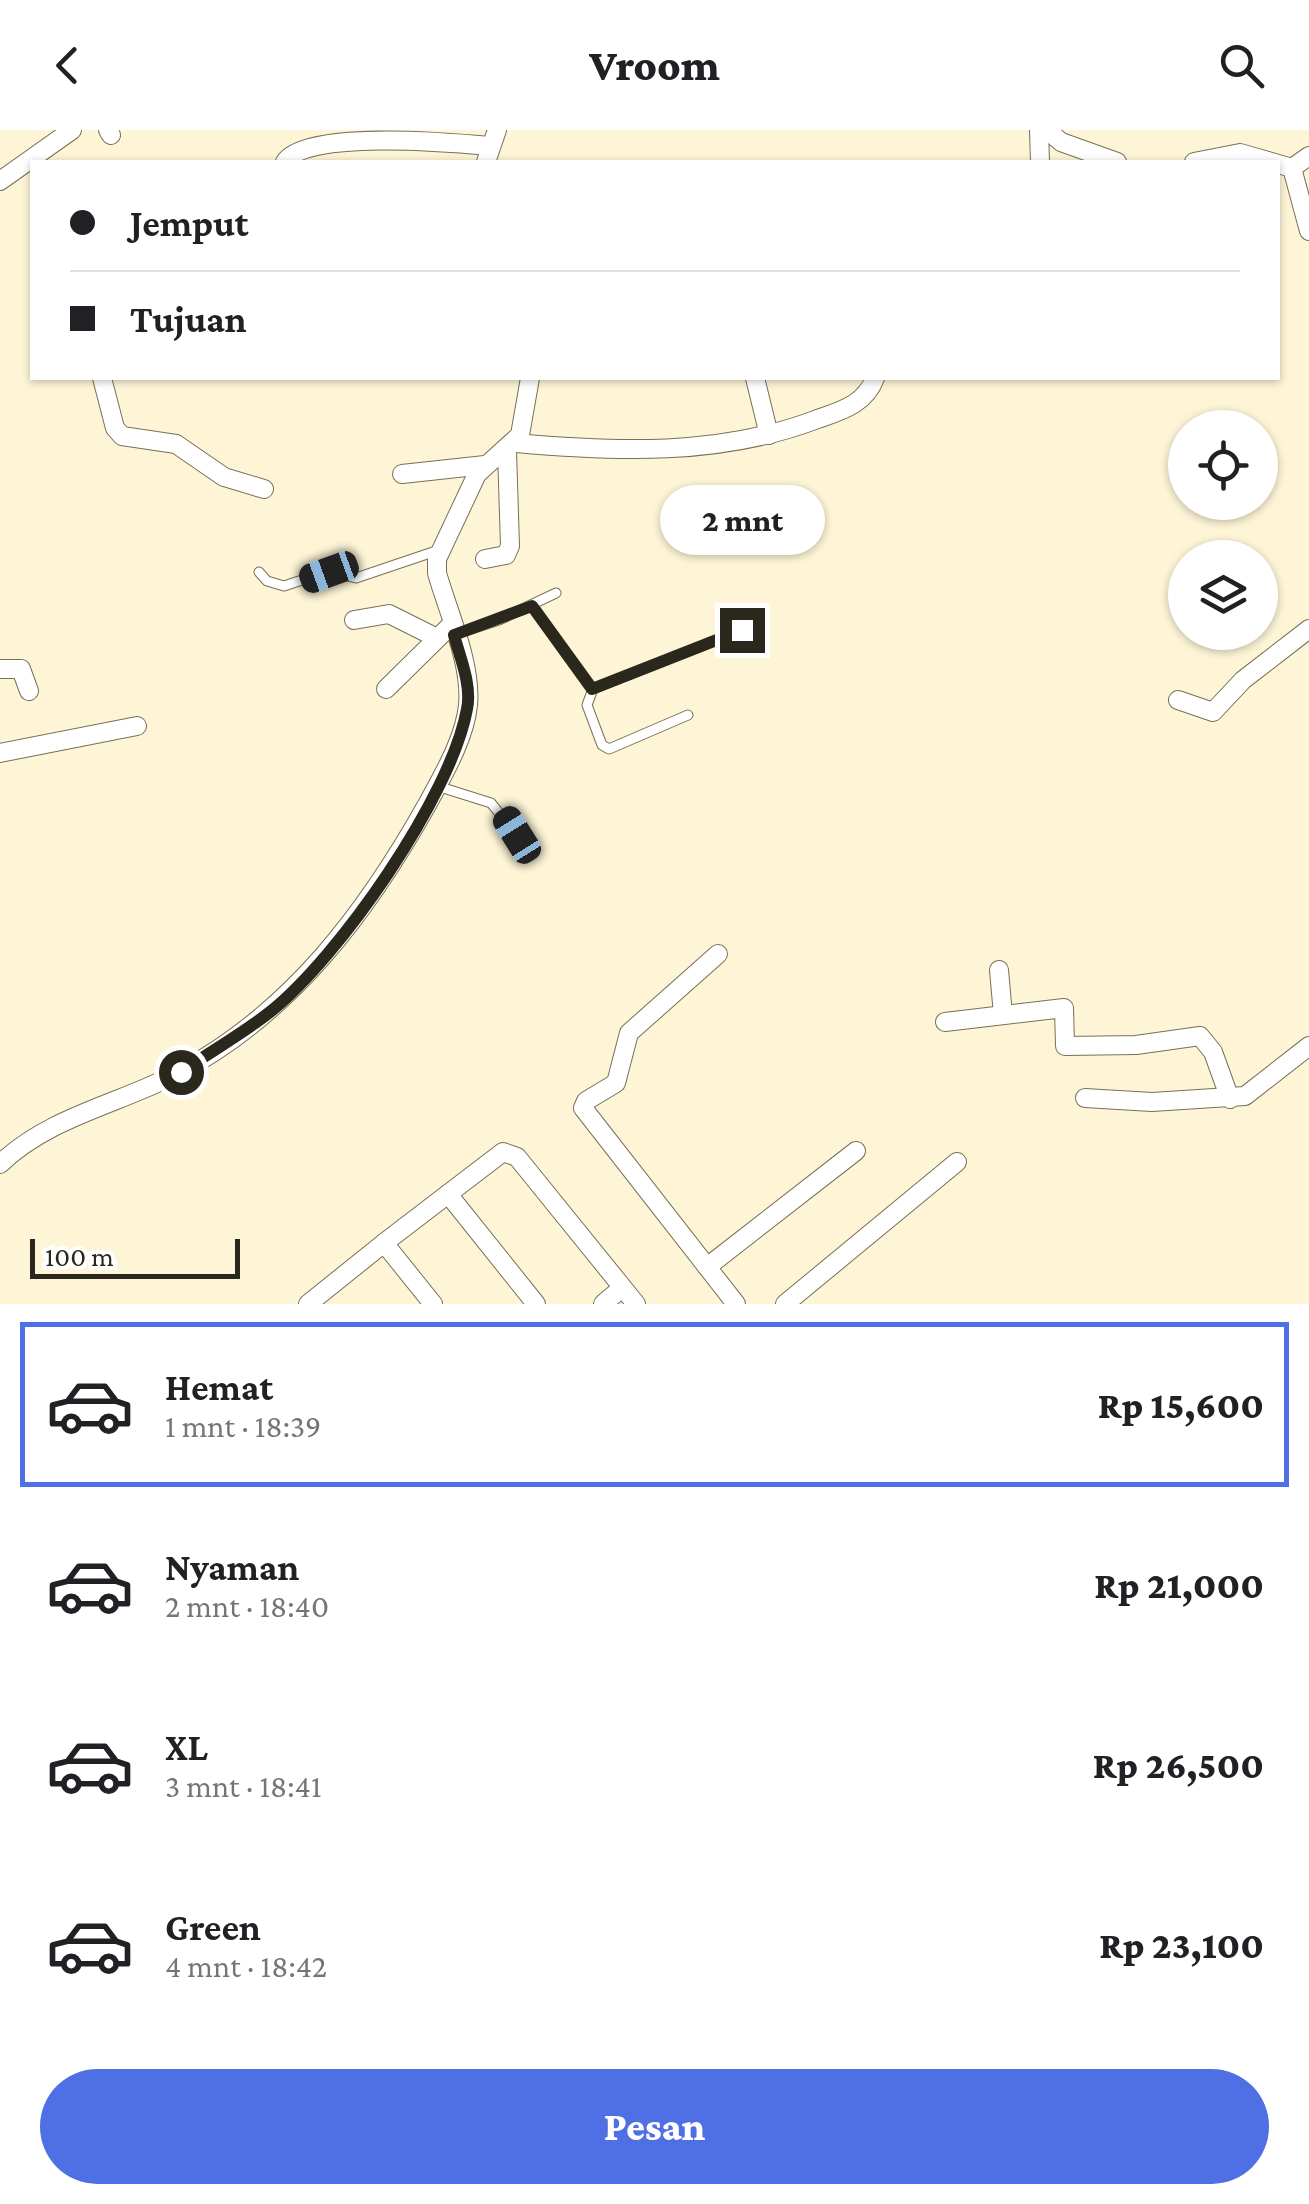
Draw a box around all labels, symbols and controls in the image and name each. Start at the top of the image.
icon: back [40,38,95,93]
icon: search [1214,38,1269,93]
text: Vroom [589,40,720,90]
text: Jemput [130,202,248,244]
text: Tujuan [130,298,247,340]
map controls [1168,410,1278,650]
button: locate [1168,410,1278,520]
callout: 2 mnt [660,485,824,555]
text: 2 mnt [702,502,783,538]
button: layers [1168,540,1278,650]
car [296,548,362,596]
route end [720,608,765,653]
car [488,802,546,868]
route start [159,1050,204,1095]
scale bar [30,1234,240,1278]
text: 100 m [45,1241,114,1272]
icon: car [45,1360,135,1450]
text: Hemat [165,1366,273,1408]
text: Rp 15,600 [1098,1384,1264,1426]
text: 1 mnt · 18:39 [165,1408,321,1444]
icon: car [45,1540,135,1630]
text: Nyaman [165,1546,299,1588]
text: Rp 21,000 [1094,1564,1264,1606]
text: 2 mnt · 18:40 [165,1588,329,1624]
icon: car [45,1720,135,1810]
text: XL [165,1726,208,1768]
text: Rp 26,500 [1093,1744,1264,1786]
text: 3 mnt · 18:41 [165,1768,322,1804]
icon: car [45,1900,135,1990]
text: Green [165,1906,261,1948]
text: Rp 23,100 [1099,1924,1264,1966]
text: 4 mnt · 18:42 [165,1948,327,1984]
button: Pesan [40,2069,1269,2184]

